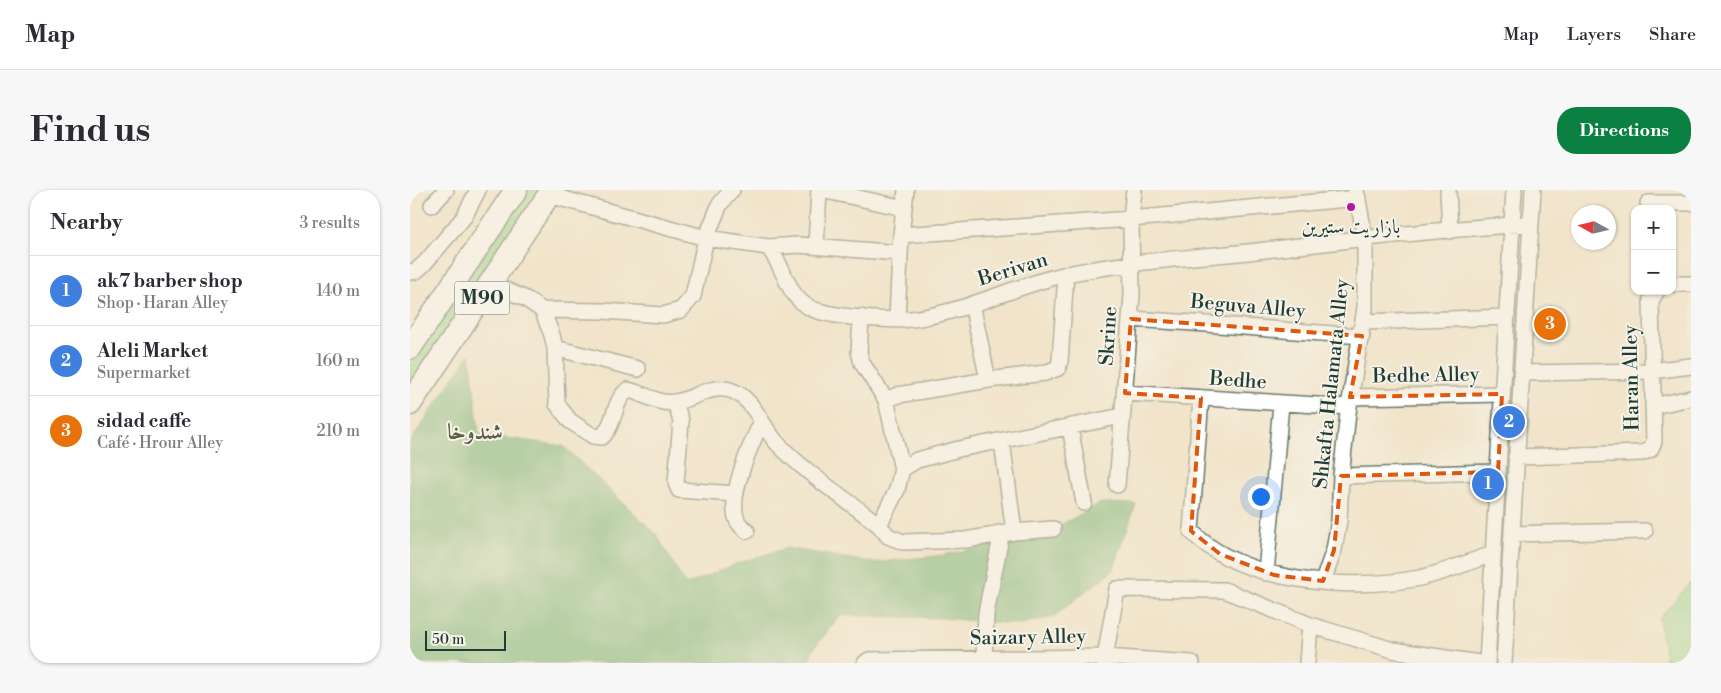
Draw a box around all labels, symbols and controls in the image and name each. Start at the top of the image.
text: Map [25,20,75,50]
text: Map [1504,23,1539,46]
text: Layers [1567,23,1621,46]
text: Share [1649,23,1696,46]
button: Directions [1557,107,1691,154]
text: Find us [30,109,150,152]
marker: بازاريت ستيرين [1345,201,1357,213]
north arrow [1571,205,1616,250]
map controls [1631,205,1676,295]
button: + [1631,205,1676,250]
text: Nearby [50,210,123,236]
text: 3 results [299,213,360,233]
place label: بازاريت ستيرين [1302,215,1400,240]
street label: Berivan [974,248,1051,293]
button: − [1631,250,1676,295]
text: ak7 barber shop [97,269,243,293]
street label: Shkafta Halamata Alley [1309,278,1355,490]
text: 1 [62,281,70,301]
text: 140 m [316,281,360,301]
road number: M90 [454,282,510,315]
street label: Beguva Alley [1188,289,1307,325]
text: Shop · Haran Alley [97,293,228,313]
street label: Skrine [1094,305,1124,367]
pin: 3 [1534,305,1566,343]
street label: Haran Alley [1619,324,1645,431]
text: Aleli Market [97,339,208,363]
text: 2 [61,351,71,371]
text: 160 m [316,351,360,371]
text: Supermarket [97,363,191,383]
street label: Bedhe Alley [1371,363,1480,389]
street label: Bedhe [1207,366,1268,395]
pin: 2 [1493,403,1525,441]
text: sidad caffe [97,409,191,433]
district label: شندوخا [447,419,503,446]
text: 3 [61,421,71,441]
text: 210 m [316,421,360,441]
text: Café · Hrour Alley [97,433,223,453]
pin: 1 [1472,465,1504,503]
your location [1248,484,1274,510]
street label: Saizary Alley [970,624,1087,652]
scale bar [425,628,506,651]
text: 50 m [432,631,464,649]

